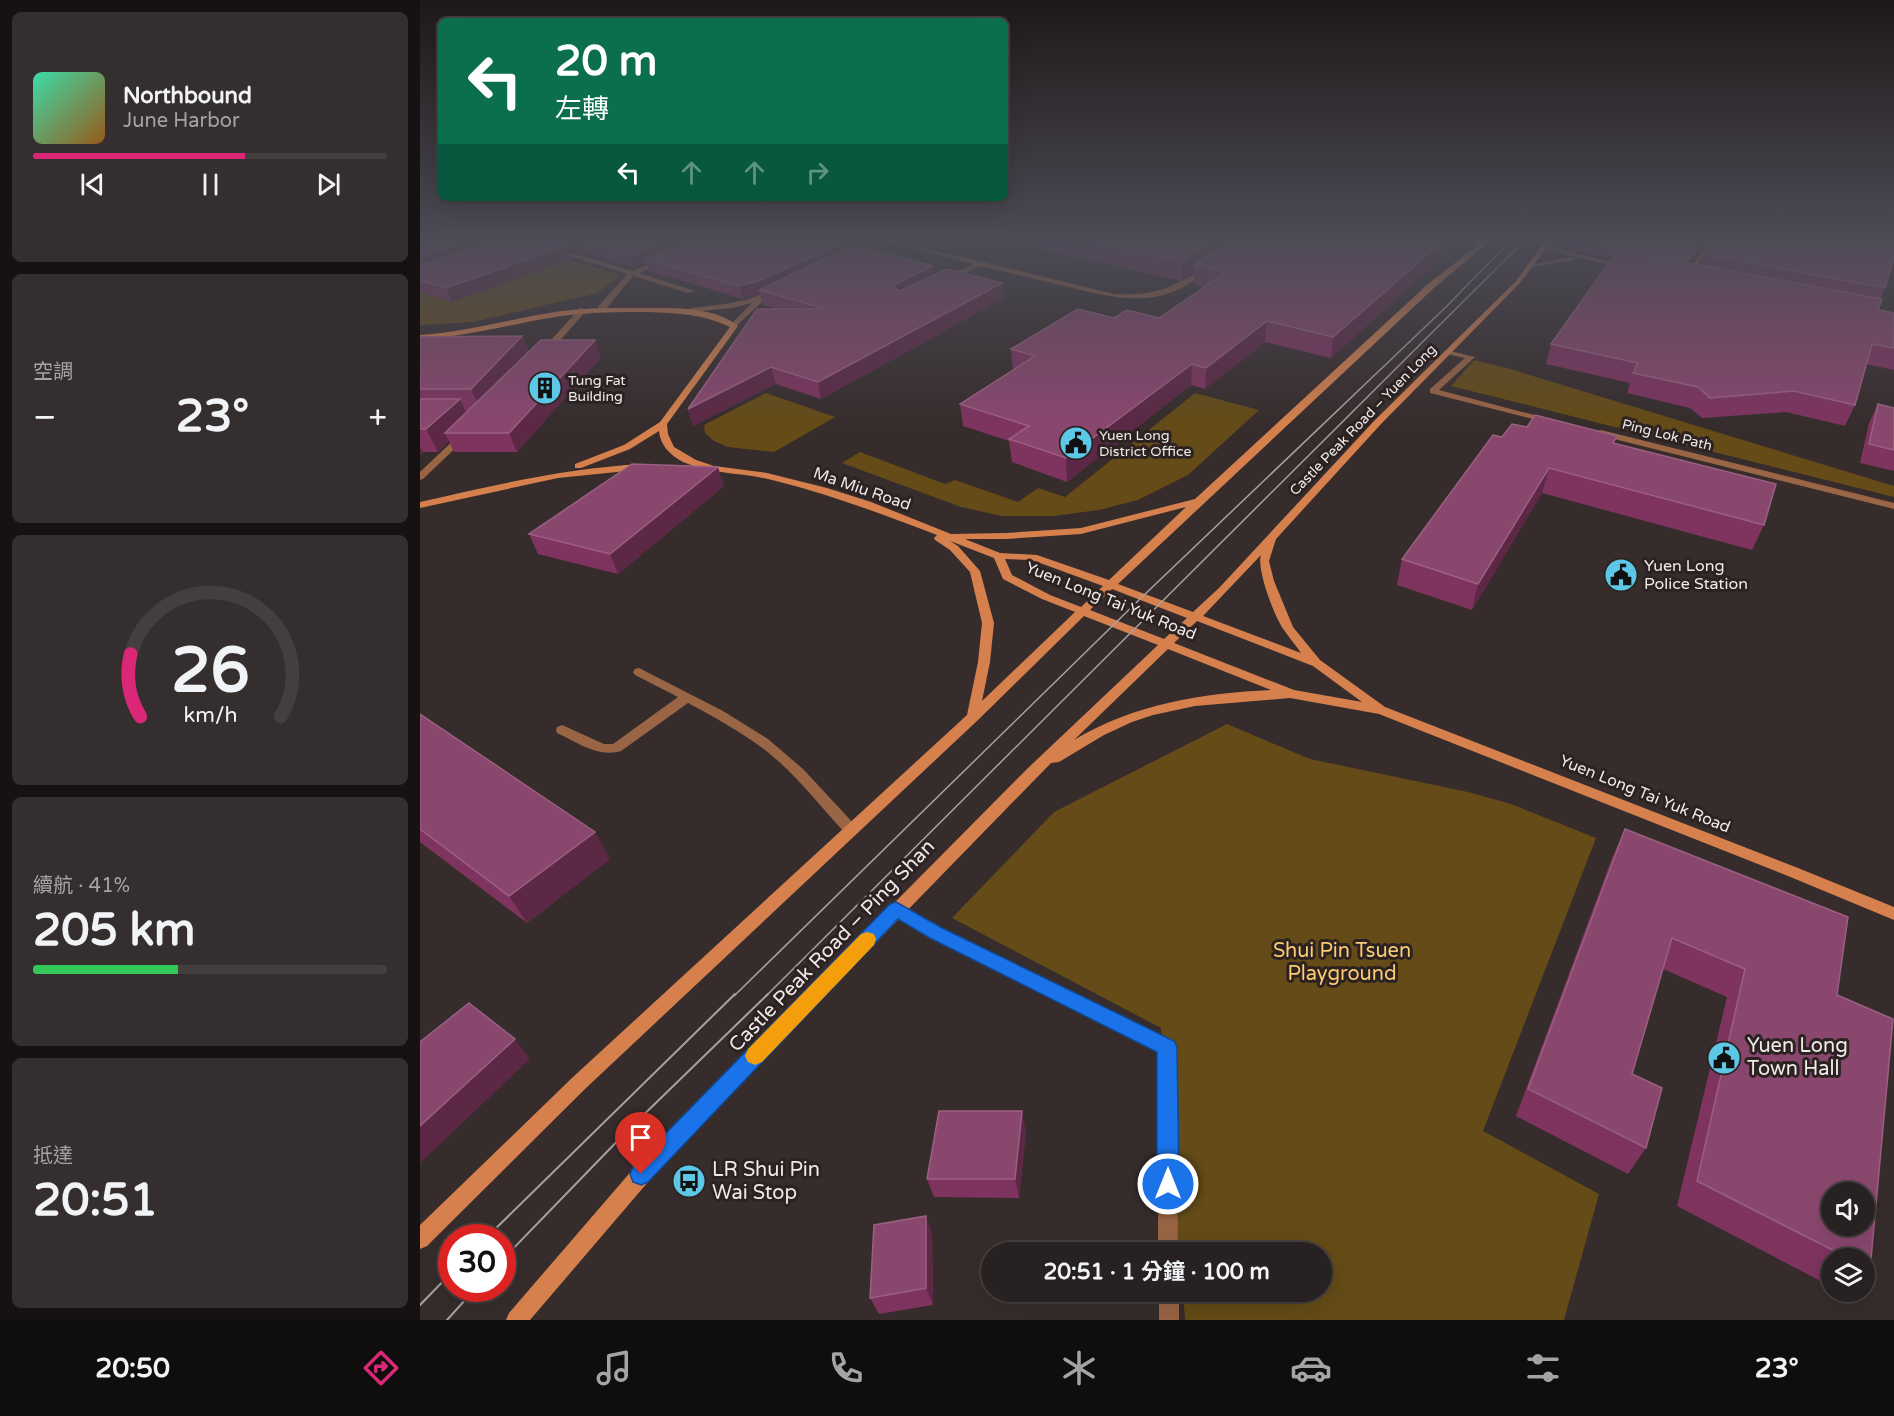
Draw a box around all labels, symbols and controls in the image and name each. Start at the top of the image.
text: 20 m [555,36,657,87]
icon: left [456,42,534,120]
text: Northbound [123,83,252,109]
text: 左轉 [555,93,609,126]
text: June Harbor [123,109,240,133]
icon: left [612,156,645,189]
icon: ahead [675,156,708,189]
icon: ahead [738,156,771,189]
icon: right [801,156,834,189]
icon: previous [76,168,109,201]
icon: pause [194,168,227,201]
icon: next [312,168,345,201]
street label: Castle Peak Road – Yuen Long [1286,341,1440,499]
text: 空調 [33,360,73,384]
building icon: Tung Fat Building [527,370,563,406]
place label: Tung Fat Building [568,372,626,405]
text: 23° [176,390,249,444]
text: − [33,398,57,437]
text: + [368,398,387,437]
street label: Ping Lok Path [1620,416,1714,454]
public building icon: Yuen Long District Office [1058,425,1094,461]
place label: Yuen Long District Office [1099,427,1191,460]
street label: Ma Miu Road [811,463,913,515]
place label: Yuen Long Police Station [1644,556,1748,594]
public building icon: Yuen Long Police Station [1603,557,1639,593]
street label: Yuen Long Tai Yuk Road [1023,558,1199,644]
text: 26 [171,634,249,709]
text: km/h [183,702,237,728]
street label: Yuen Long Tai Yuk Road [1557,751,1733,837]
street label: Castle Peak Road – Ping Shan [724,835,940,1057]
text: 續航 · 41% [33,874,130,898]
text: 205 km [33,904,195,958]
park label: Shui Pin Tsuen Playground [1273,939,1411,986]
place label: Yuen Long Town Hall [1747,1034,1848,1081]
public building icon: Yuen Long Town Hall [1706,1040,1742,1076]
pin [615,1112,666,1174]
icon: arrive [624,1121,657,1154]
text: 抵達 [33,1144,73,1168]
position arrow [1136,1152,1200,1216]
place label: LR Shui Pin Wai Stop [712,1158,820,1205]
bus stop icon: LR Shui Pin Wai Stop [671,1163,707,1199]
text: 20:51 [33,1174,158,1228]
map controls [1821,1182,1875,1302]
button: sound [1821,1182,1875,1236]
speed limit sign: 30 [438,1224,516,1302]
button: layers [1821,1248,1875,1302]
text: 20:51 · 1 分鐘 · 100 m [1043,1259,1270,1285]
icon: directions [360,1347,402,1389]
icon: music [593,1347,635,1389]
icon: phone [825,1347,867,1389]
icon: climate [1058,1347,1100,1389]
icon: car [1290,1347,1332,1389]
icon: filters [1522,1347,1564,1389]
text: 20:50 [95,1352,170,1385]
text: 23° [1755,1352,1799,1385]

